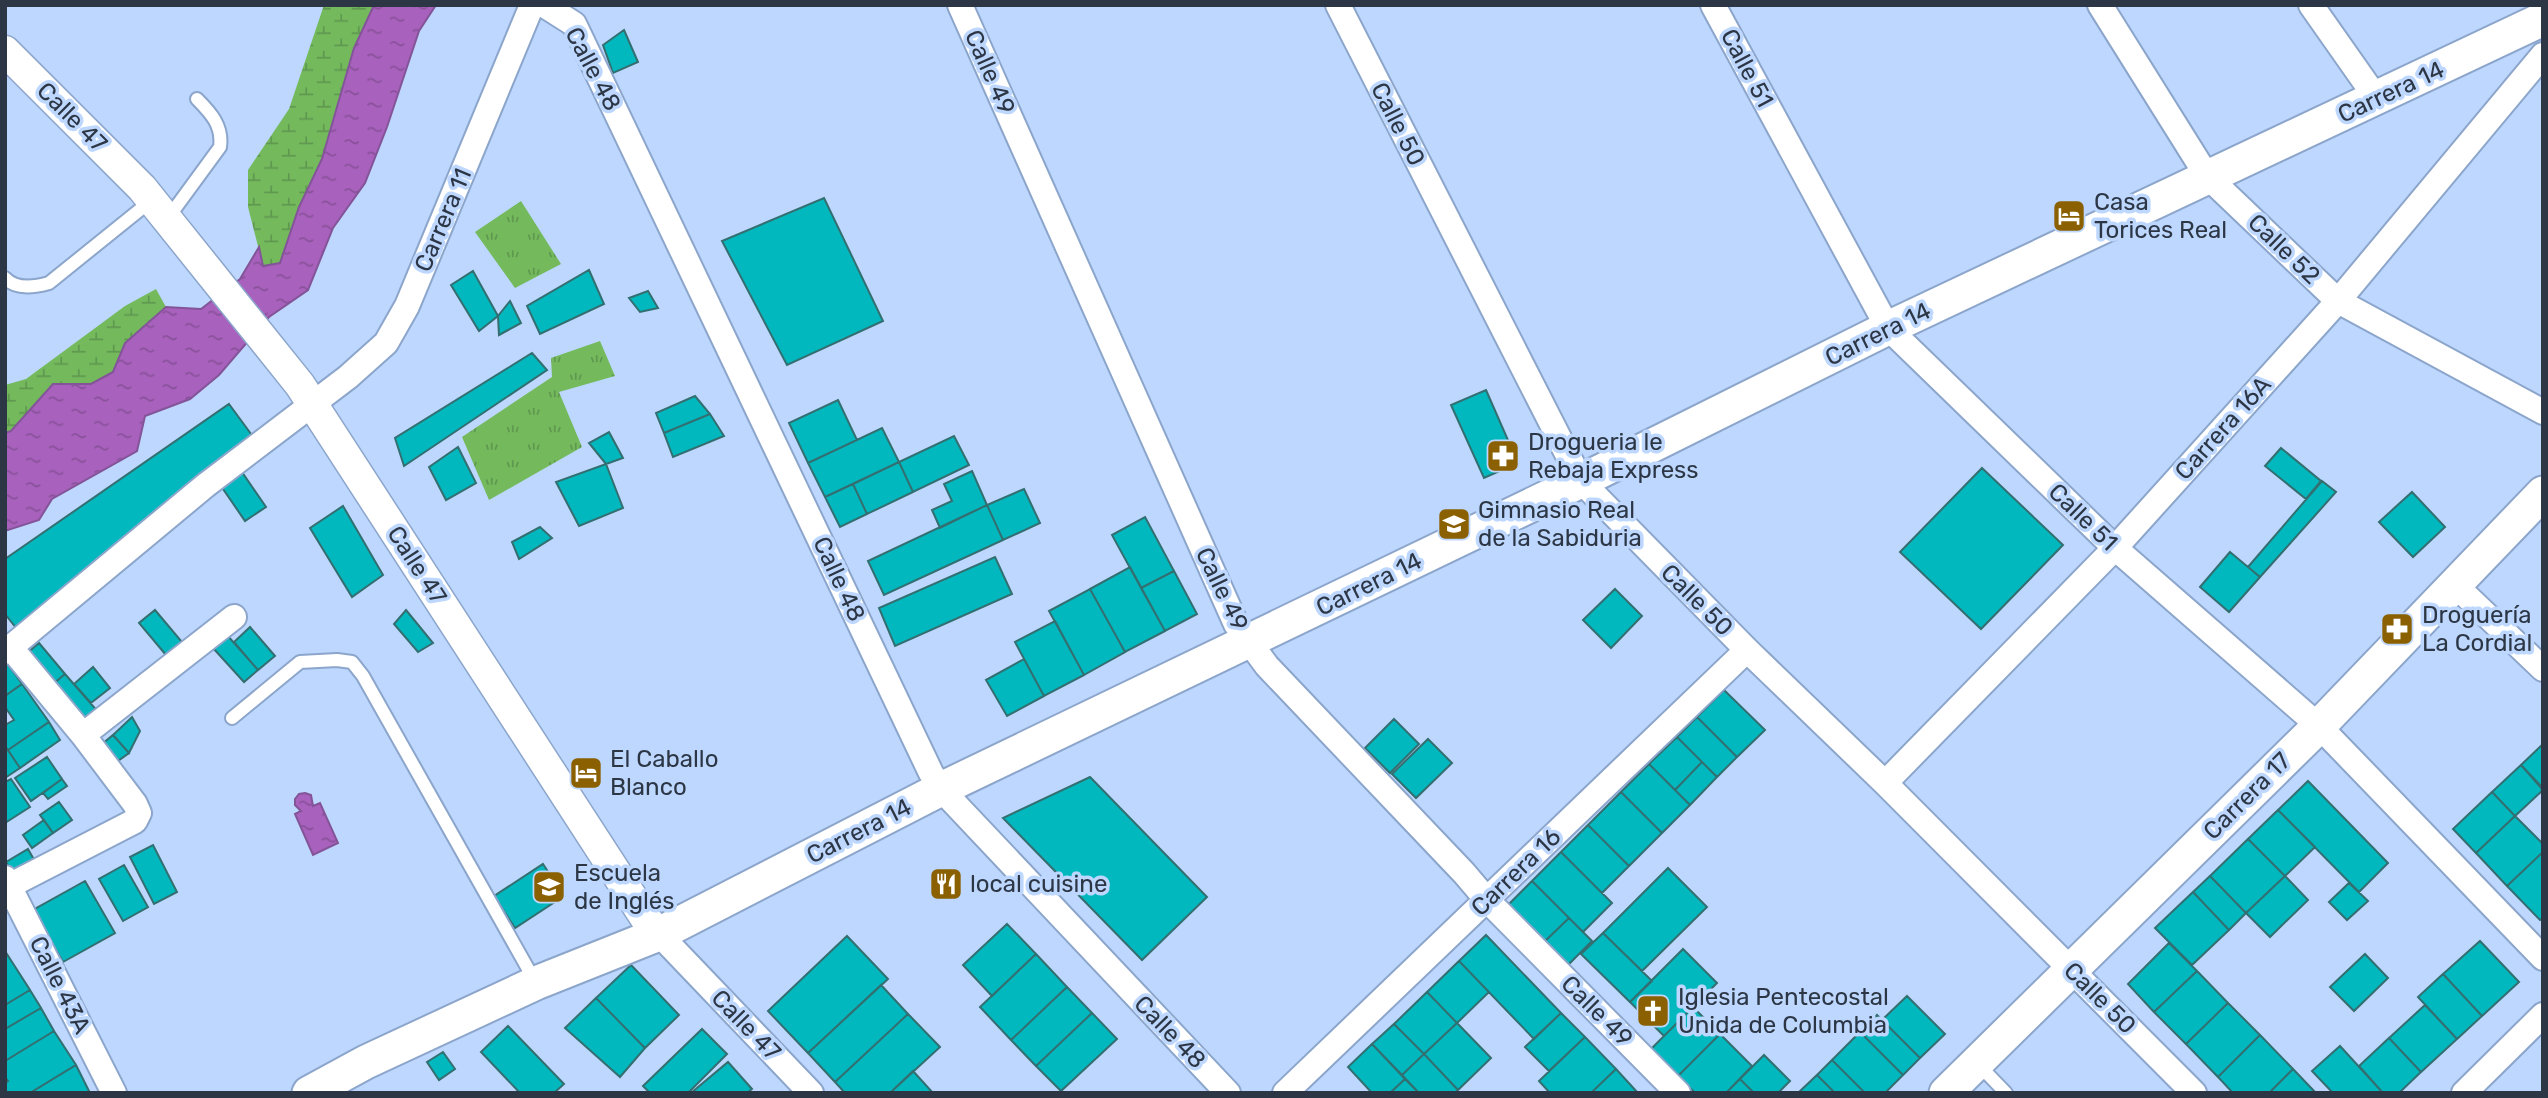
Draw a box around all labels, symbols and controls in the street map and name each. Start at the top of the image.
street label: Calle 48 [559,23,627,115]
street label: Calle 51 [1715,24,1779,112]
street label: Calle 49 [959,26,1021,118]
street label: Carrera 14 [2333,55,2449,129]
street label: Calle 47 [31,76,113,158]
street label: Calle 50 [1365,78,1431,170]
street label: Carrera 11 [409,164,477,276]
place label: Casa Torices Real [2094,188,2227,244]
hotel icon: Casa Torices Real [2050,197,2088,235]
street label: Calle 52 [2242,208,2326,290]
street label: Carrera 14 [1821,296,1935,372]
street label: Carrera 16A [2169,370,2277,486]
place label: Drogueria le Rebaja Express [1528,428,1699,484]
pharmacy icon: Drogueria le Rebaja Express [1484,437,1522,475]
street label: Calle 51 [2043,478,2123,556]
place label: Gimnasio Real de la Sabiduria [1478,496,1642,552]
school or university icon: Gimnasio Real de la Sabiduria [1435,505,1473,543]
street label: Calle 47 [382,521,452,609]
street label: Calle 48 [807,532,871,626]
street label: Calle 49 [1190,543,1254,635]
street label: Carrera 14 [1312,546,1426,622]
street label: Calle 50 [1655,558,1739,642]
place label: Droguería La Cordial [2422,601,2532,657]
pharmacy icon: Droguería La Cordial [2378,610,2416,648]
place label: El Caballo Blanco [610,745,718,801]
street label: Carrera 17 [2198,747,2296,845]
hotel icon: El Caballo Blanco [567,754,605,792]
street label: Carrera 14 [802,793,916,869]
street label: Carrera 16 [1465,823,1567,921]
place label: Escuela de Inglés [574,859,675,915]
restaurant icon: local cuisine [927,865,965,903]
school or university icon: Escuela de Inglés [530,868,568,906]
place label: local cuisine [970,870,1107,898]
street label: Calle 43A [24,932,96,1038]
street label: Calle 50 [2058,956,2142,1040]
street label: Calle 49 [1556,970,1638,1052]
place label: Iglesia Pentecostal Unida de Columbia [1678,983,1889,1039]
street label: Calle 47 [706,984,786,1066]
street label: Calle 48 [1129,990,1211,1074]
church icon: Iglesia Pentecostal Unida de Columbia [1634,992,1672,1030]

